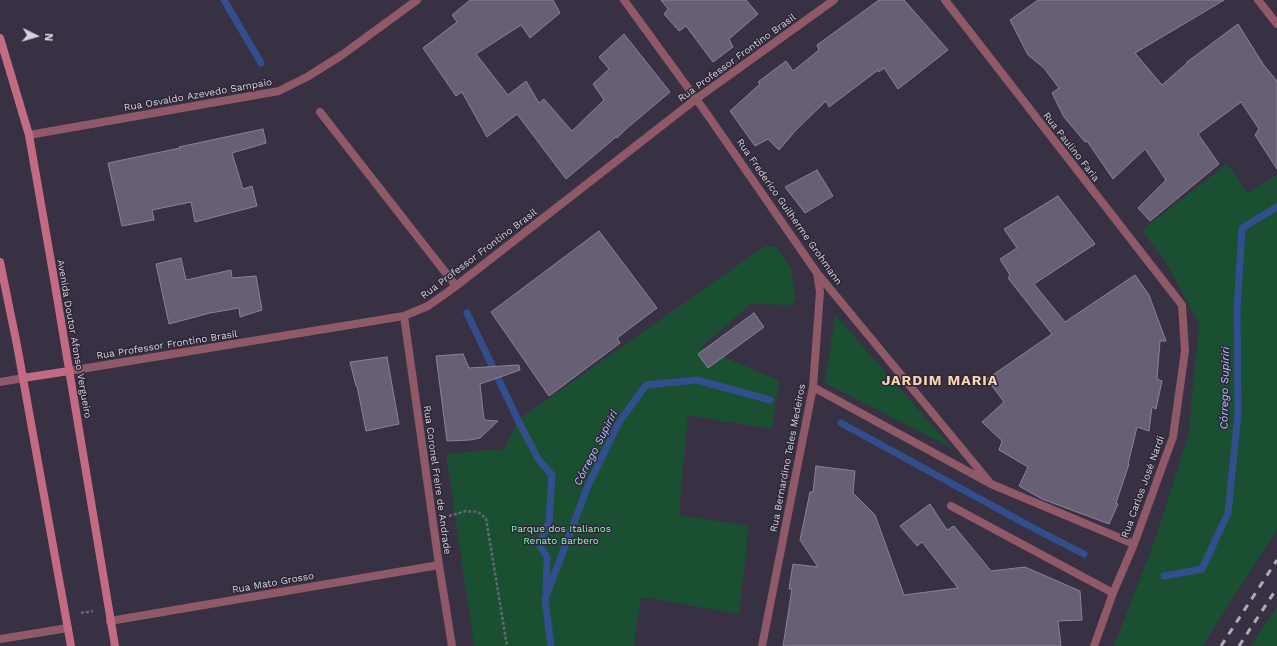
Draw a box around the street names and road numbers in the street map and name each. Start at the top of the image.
street label: Rua Professor Frontino Brasil [676,11,798,105]
street label: Rua Osvaldo Azevedo Sampaio [123,76,273,114]
street label: Rua Paulino Faria [1040,110,1102,184]
street label: Rua Frederico Guilherme Grohmann [734,137,844,287]
street label: Rua Professor Frontino Brasil [418,206,540,302]
street label: Avenida Doutor Afonso Vergueiro [54,259,94,419]
street label: Rua Professor Frontino Brasil [96,328,238,362]
street label: Rua Bernardino Teles Medeiros [768,383,808,533]
street label: Rua Coronel Freire de Andrade [421,405,453,555]
street label: Rua Carlos José Nardi [1119,434,1167,540]
street label: Rua Mato Grosso [231,570,315,596]

